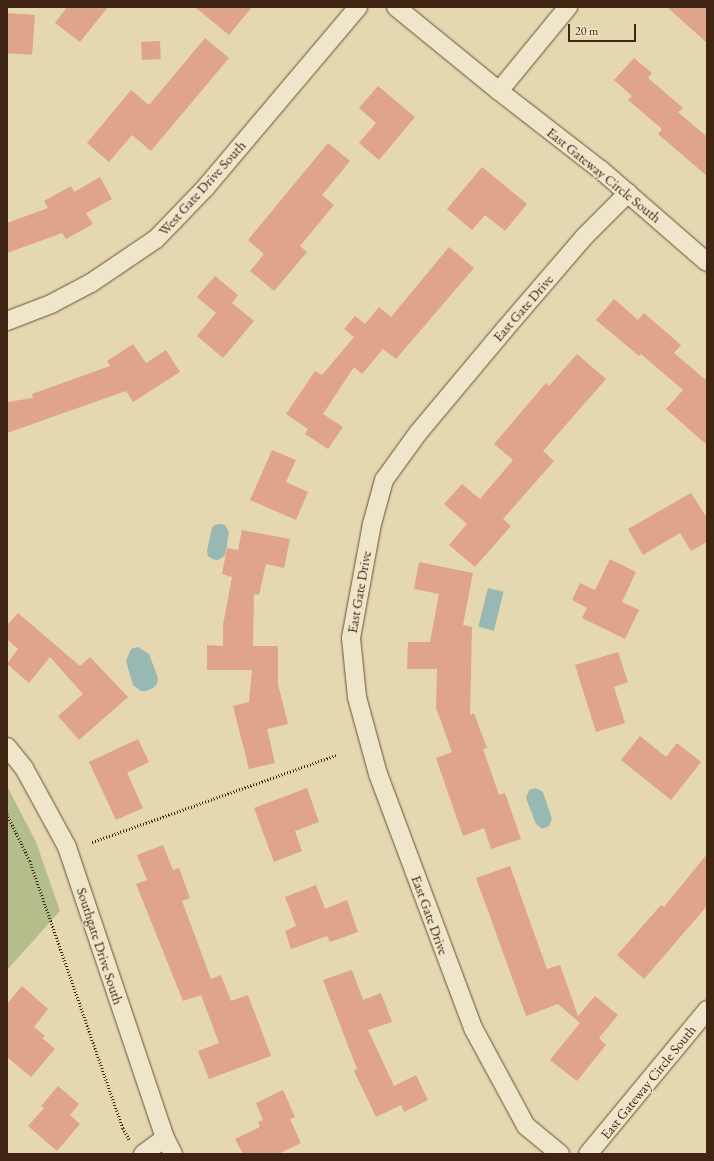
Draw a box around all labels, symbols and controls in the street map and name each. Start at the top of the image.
scale bar [570,16,638,42]
text: 20 m [575,23,598,39]
street label: East Gateway Circle South [544,124,664,226]
street label: West Gate Drive South [155,137,249,239]
street label: East Gate Drive [489,271,557,345]
street label: East Gate Drive [344,550,374,634]
street label: East Gate Drive [408,873,452,957]
street label: Southgate Drive South [73,885,127,1007]
street label: East Gateway Circle South [597,1022,699,1142]

